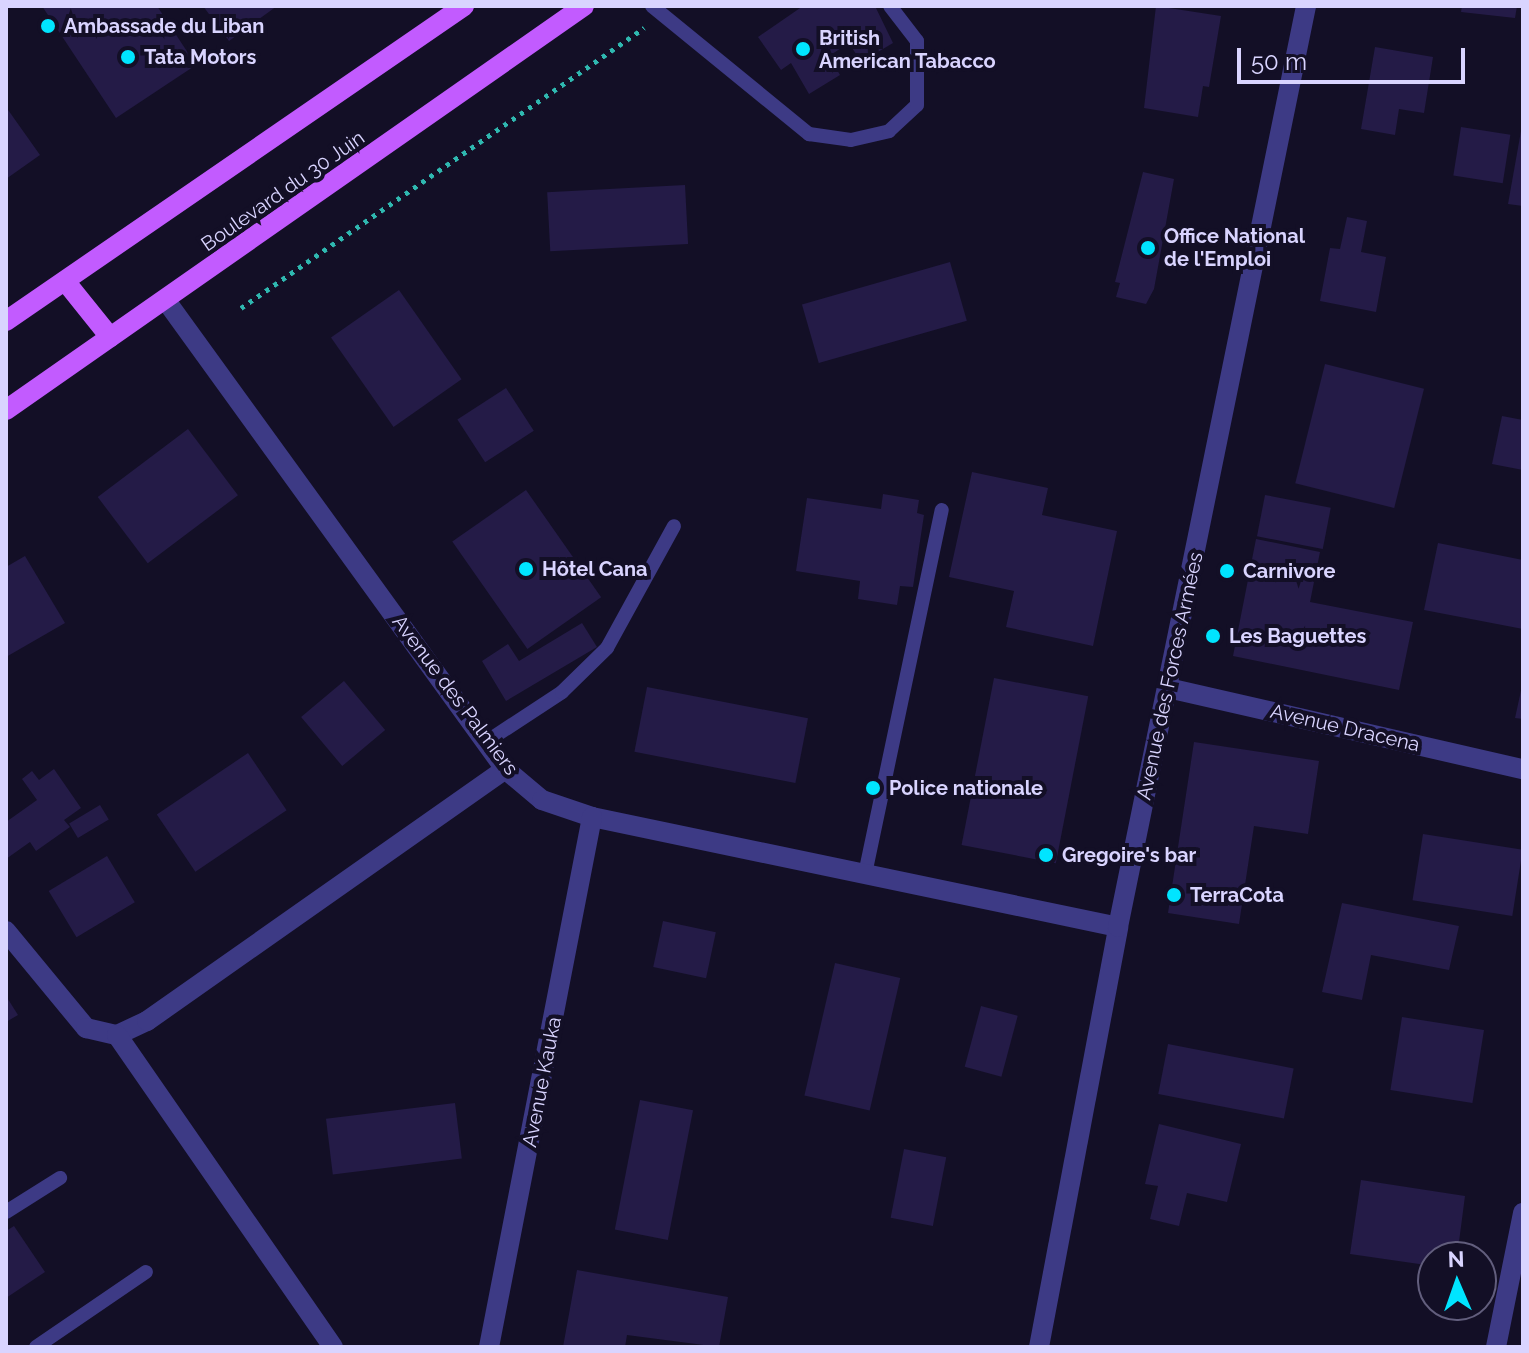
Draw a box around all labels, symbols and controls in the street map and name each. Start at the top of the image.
place label: Ambassade du Liban [64,14,264,38]
marker: Ambassade du Liban [39,17,57,35]
place label: British American Tabacco [819,26,996,73]
scale bar [1241,32,1469,82]
marker: British American Tabacco [794,40,812,58]
place label: Tata Motors [144,45,256,69]
text: 50 m [1251,47,1307,76]
marker: Tata Motors [119,48,137,66]
street label: Boulevard du 30 Juin [196,125,370,257]
place label: Office National de l'Emploi [1164,224,1305,271]
marker: Office National de l'Emploi [1139,239,1157,257]
street label: Avenue des Forces Armées [1132,550,1208,802]
place label: Hôtel Cana [542,557,648,581]
place label: Carnivore [1243,559,1335,583]
marker: Hôtel Cana [517,560,535,578]
marker: Carnivore [1218,562,1236,580]
street label: Avenue des Palmiers [387,610,523,780]
place label: Les Baguettes [1229,624,1366,648]
marker: Les Baguettes [1204,627,1222,645]
street label: Avenue Dracena [1268,699,1422,757]
place label: Police nationale [889,776,1043,800]
marker: Police nationale [864,779,882,797]
place label: Gregoire's bar [1062,843,1196,867]
marker: Gregoire's bar [1037,846,1055,864]
place label: TerraCota [1190,883,1284,907]
marker: TerraCota [1165,886,1183,904]
street label: Avenue Kauka [518,1015,566,1149]
north arrow [1417,1241,1497,1321]
text: N [1447,1246,1465,1272]

